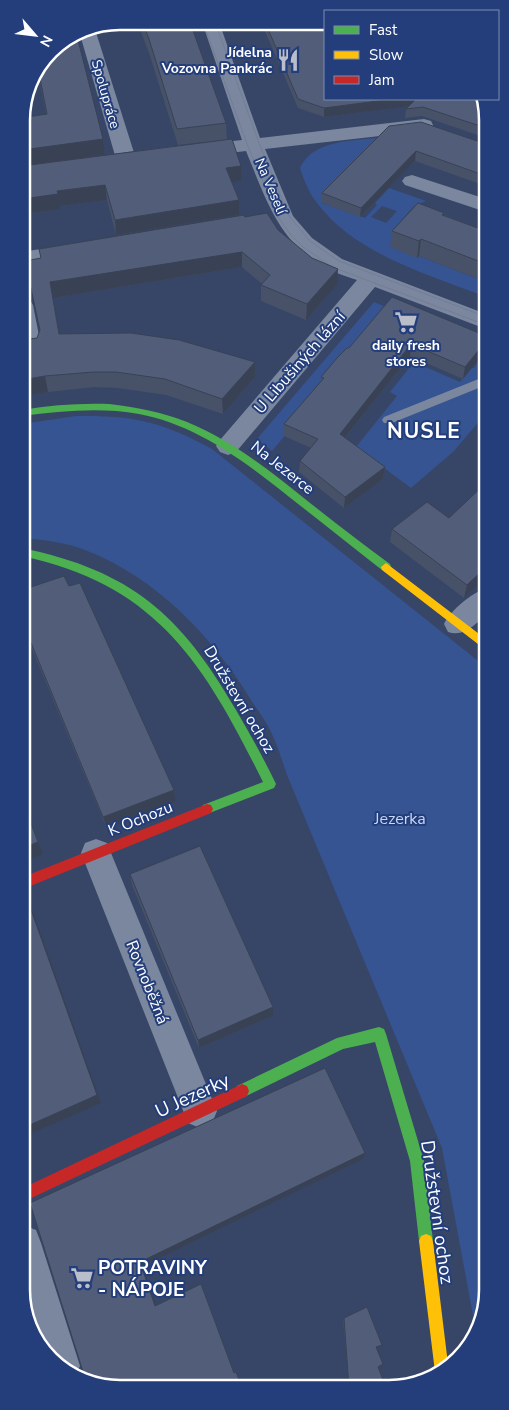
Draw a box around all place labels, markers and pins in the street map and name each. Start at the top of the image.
place label: Jídelna Vozovna Pankrác [161,43,272,78]
restaurant icon: Jídelna Vozovna Pankrác [275,47,301,73]
supermarket icon: daily fresh stores [393,309,419,335]
place label: daily fresh stores [372,336,440,371]
place label: POTRAVINY - NÁPOJE [98,1255,208,1303]
supermarket icon: POTRAVINY - NÁPOJE [69,1265,95,1291]

